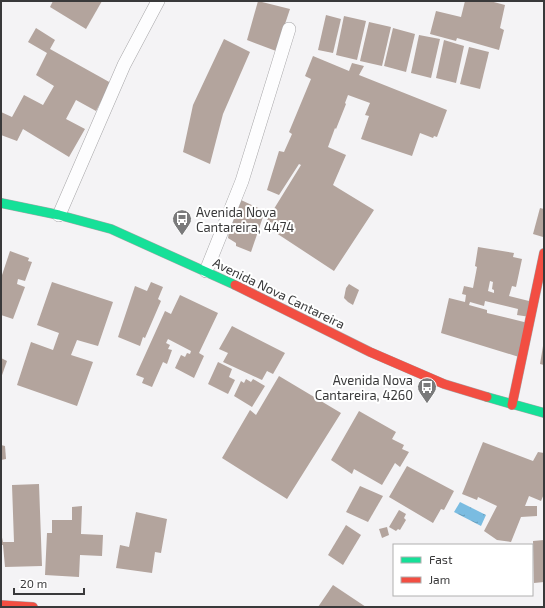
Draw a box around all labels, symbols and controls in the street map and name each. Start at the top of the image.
place label: Avenida Nova Cantareira, 4474 [196,204,294,235]
bus stop icon: Avenida Nova Cantareira, 4474 [171,208,193,236]
street label: Avenida Nova Cantareira [210,254,348,332]
place label: Avenida Nova Cantareira, 4260 [315,372,413,403]
bus stop icon: Avenida Nova Cantareira, 4260 [416,376,438,404]
legend [393,544,533,596]
text: Fast [429,552,453,566]
scale bar [14,570,84,596]
text: Jam [429,572,450,586]
text: 20 m [20,576,47,590]

